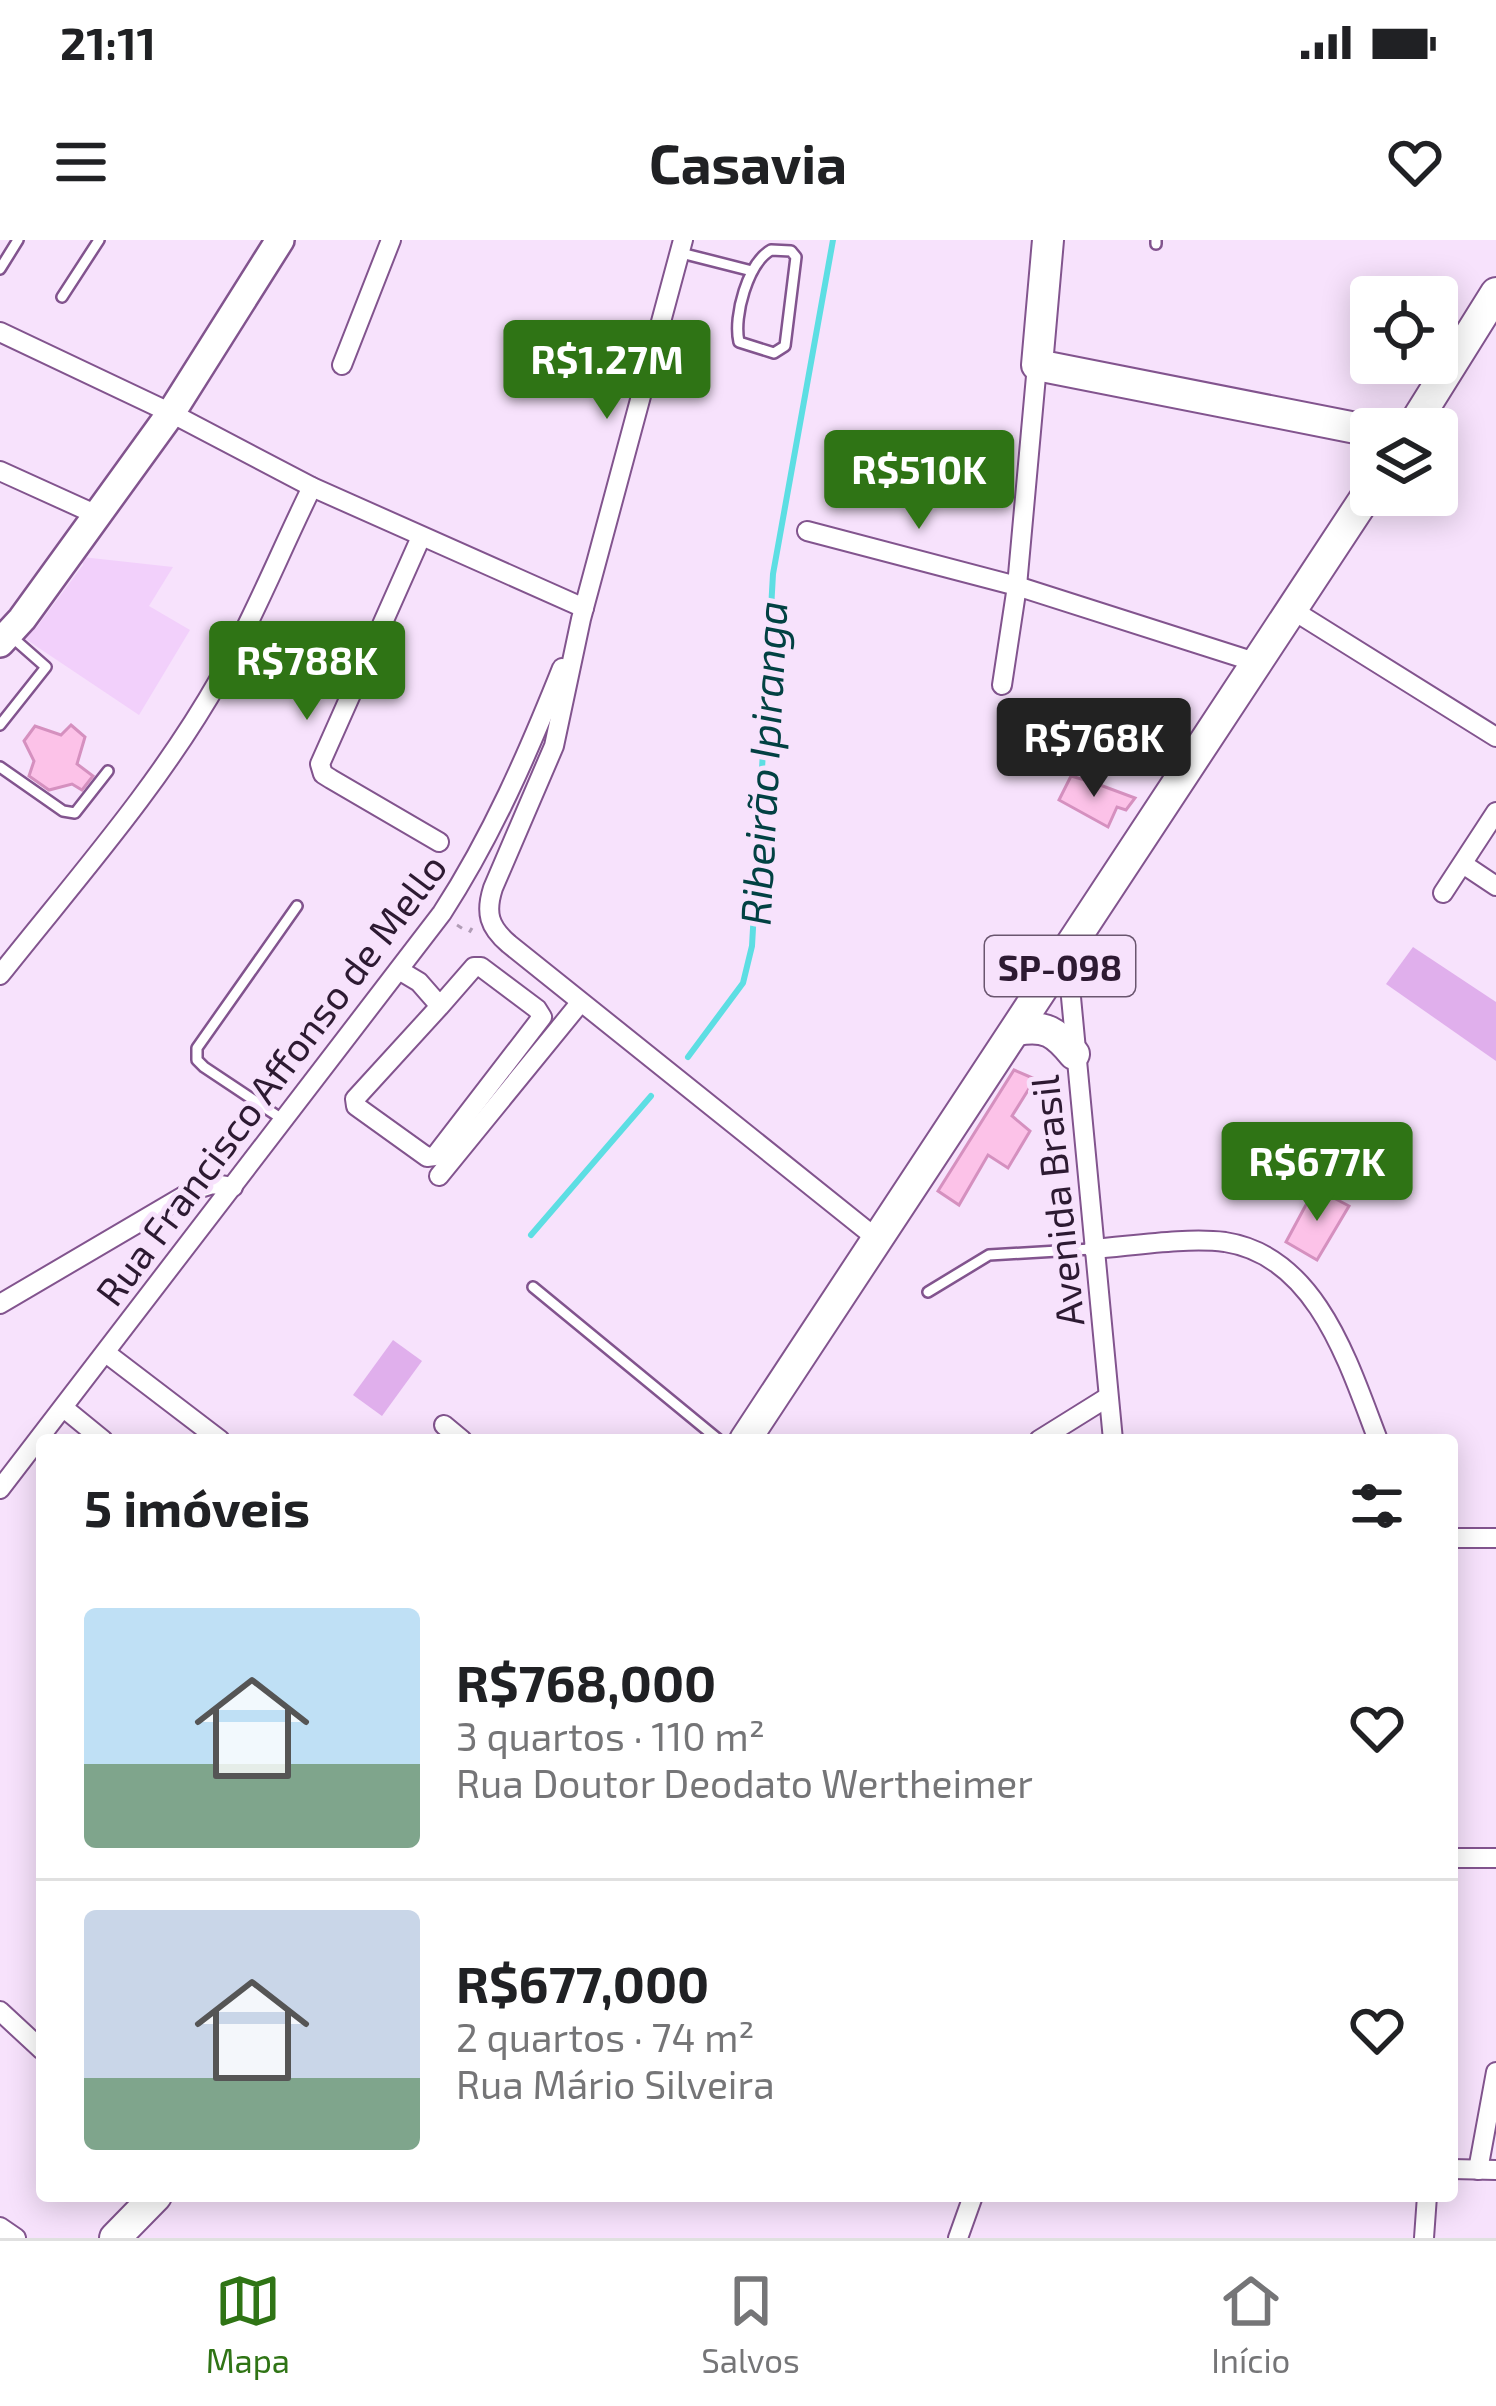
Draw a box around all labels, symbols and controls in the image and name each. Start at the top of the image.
text: 21:11 [60,15,156,69]
icon: menu [48,129,114,195]
icon: heart [1382,129,1448,195]
text: Casavia [649,130,847,195]
map controls [1350,276,1458,516]
button: locate [1350,276,1458,384]
pin: R$1.27M [496,320,718,422]
text: R$1.27M [530,335,684,382]
button: layers [1350,408,1458,516]
pin: R$510K [821,430,1017,532]
text: R$510K [851,445,987,492]
water label: Ribeirão Ipiranga [729,599,796,927]
pin: R$788K [209,621,405,723]
text: R$788K [236,636,378,683]
pin: R$768K [996,698,1192,800]
text: R$768K [1024,713,1164,760]
street label: Rua Francisco Affonso de Mello [85,844,455,1314]
road number: SP-098 [985,936,1135,996]
street label: Avenida Brasil [1019,1073,1093,1329]
pin: R$677K [1219,1122,1415,1224]
text: R$677K [1249,1137,1385,1184]
icon: filters [1344,1473,1410,1539]
text: 5 imóveis [84,1476,310,1537]
text: R$768,000 [456,1651,716,1712]
icon: home [180,1656,324,1800]
icon: heart [1344,1695,1410,1761]
text: 3 quartos · 110 m² [456,1712,765,1759]
text: Rua Doutor Deodato Wertheimer [456,1759,1033,1806]
text: R$677,000 [456,1952,709,2013]
icon: home [180,1958,324,2102]
icon: heart [1344,1997,1410,2063]
text: 2 quartos · 74 m² [456,2013,755,2060]
text: Rua Mário Silveira [456,2060,775,2107]
tab: Mapa [206,2268,290,2380]
tab: Salvos [701,2268,800,2380]
tab: Início [1211,2268,1290,2380]

